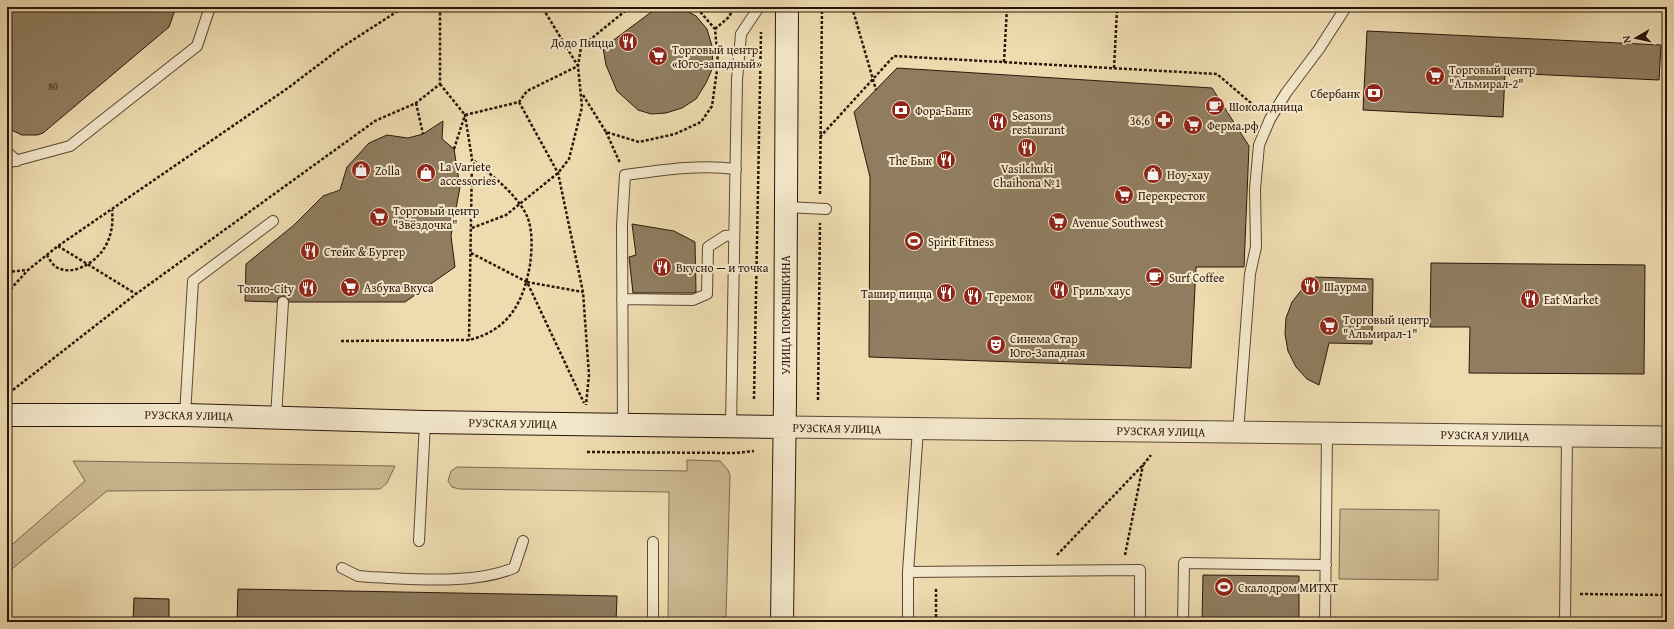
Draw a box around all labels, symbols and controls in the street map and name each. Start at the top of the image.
north arrow [1616,18,1656,58]
restaurant icon: Додо Пицца [617,31,639,53]
place label: Додо Пицца [550,34,614,51]
text: N [1618,34,1635,44]
place label: Торговый центр «Юго-западный» [672,41,762,72]
supermarket icon: Торговый центр «Юго-западный» [647,45,669,67]
place label: Торговый центр "Альмирал-2" [1449,61,1536,92]
supermarket icon: Торговый центр "Альмирал-2" [1424,65,1446,87]
house number: 80 [48,79,58,94]
bank icon: Сбербанк [1363,82,1385,104]
place label: Сбербанк [1310,85,1361,102]
cafe icon: Шоколадница [1204,95,1226,117]
place label: Шоколадница [1229,98,1303,115]
bank icon: Фора-Банк [890,99,912,121]
place label: Фора-Банк [915,102,972,119]
place label: Seasons restaurant [1012,107,1066,138]
pharmacy icon: 36,6 [1153,109,1175,131]
restaurant icon: Seasons restaurant [987,111,1009,133]
place label: 36,6 [1130,112,1150,129]
supermarket icon: Ферма.рф [1182,114,1204,136]
place label: Ферма.рф [1207,117,1259,134]
restaurant icon: Vasilchuki Chaihona №1 [1016,137,1038,159]
restaurant icon: The Бык [935,149,957,171]
place label: The Бык [889,152,933,169]
place label: La Variete accessories [440,158,497,189]
shop icon: Zolla [350,159,372,181]
place label: Vasilchuki Chaihona №1 [993,160,1061,191]
place label: Zolla [375,162,400,179]
shop icon: La Variete accessories [415,162,437,184]
shop icon: Ноу-хау [1142,163,1164,185]
place label: Ноу-хау [1167,166,1209,183]
supermarket icon: Перекресток [1113,184,1135,206]
place label: Перекресток [1138,187,1206,204]
place label: Торговый центр "Звёздочка" [393,202,480,233]
supermarket icon: Торговый центр "Звёздочка" [368,206,390,228]
supermarket icon: Avenue Southwest [1047,211,1069,233]
place label: Avenue Southwest [1072,214,1165,231]
sports icon: Spirit Fitness [903,230,925,252]
place label: Spirit Fitness [928,233,994,250]
restaurant icon: Стейк & Бургер [299,240,321,262]
place label: Стейк & Бургер [324,243,406,260]
street label: УЛИЦА ПОКРЫШКИНА [777,255,794,375]
restaurant icon: Вкусно — и точка [651,256,673,278]
place label: Вкусно — и точка [676,259,769,276]
cafe icon: Surf Coffee [1144,266,1166,288]
place label: Surf Coffee [1169,269,1225,286]
restaurant icon: Шаурма [1299,275,1321,297]
supermarket icon: Азбука Вкуса [339,276,361,298]
restaurant icon: Токио-City [297,277,319,299]
place label: Шаурма [1324,278,1367,295]
place label: Азбука Вкуса [364,279,434,296]
restaurant icon: Гриль хаус [1048,279,1070,301]
place label: Токио-City [237,280,294,297]
restaurant icon: Ташир пицца [935,282,957,304]
place label: Гриль хаус [1073,282,1131,299]
place label: Ташир пицца [861,285,932,302]
restaurant icon: Теремок [962,285,984,307]
place label: Теремок [987,288,1033,305]
restaurant icon: Eat Market [1519,288,1541,310]
place label: Eat Market [1544,291,1600,308]
place label: Торговый центр "Альмирал-1" [1343,311,1430,342]
supermarket icon: Торговый центр "Альмирал-1" [1318,315,1340,337]
place label: Синема Стар Юго-Западная [1010,330,1085,361]
theatre icon: Синема Стар Юго-Западная [985,334,1007,356]
street label: РУЗСКАЯ УЛИЦА [144,406,234,424]
street label: РУЗСКАЯ УЛИЦА [468,414,558,432]
street label: РУЗСКАЯ УЛИЦА [792,419,882,437]
street label: РУЗСКАЯ УЛИЦА [1116,422,1206,440]
street label: РУЗСКАЯ УЛИЦА [1440,426,1530,444]
sports icon: Скалодром МИТХТ [1213,576,1235,598]
place label: Скалодром МИТХТ [1238,579,1338,596]

